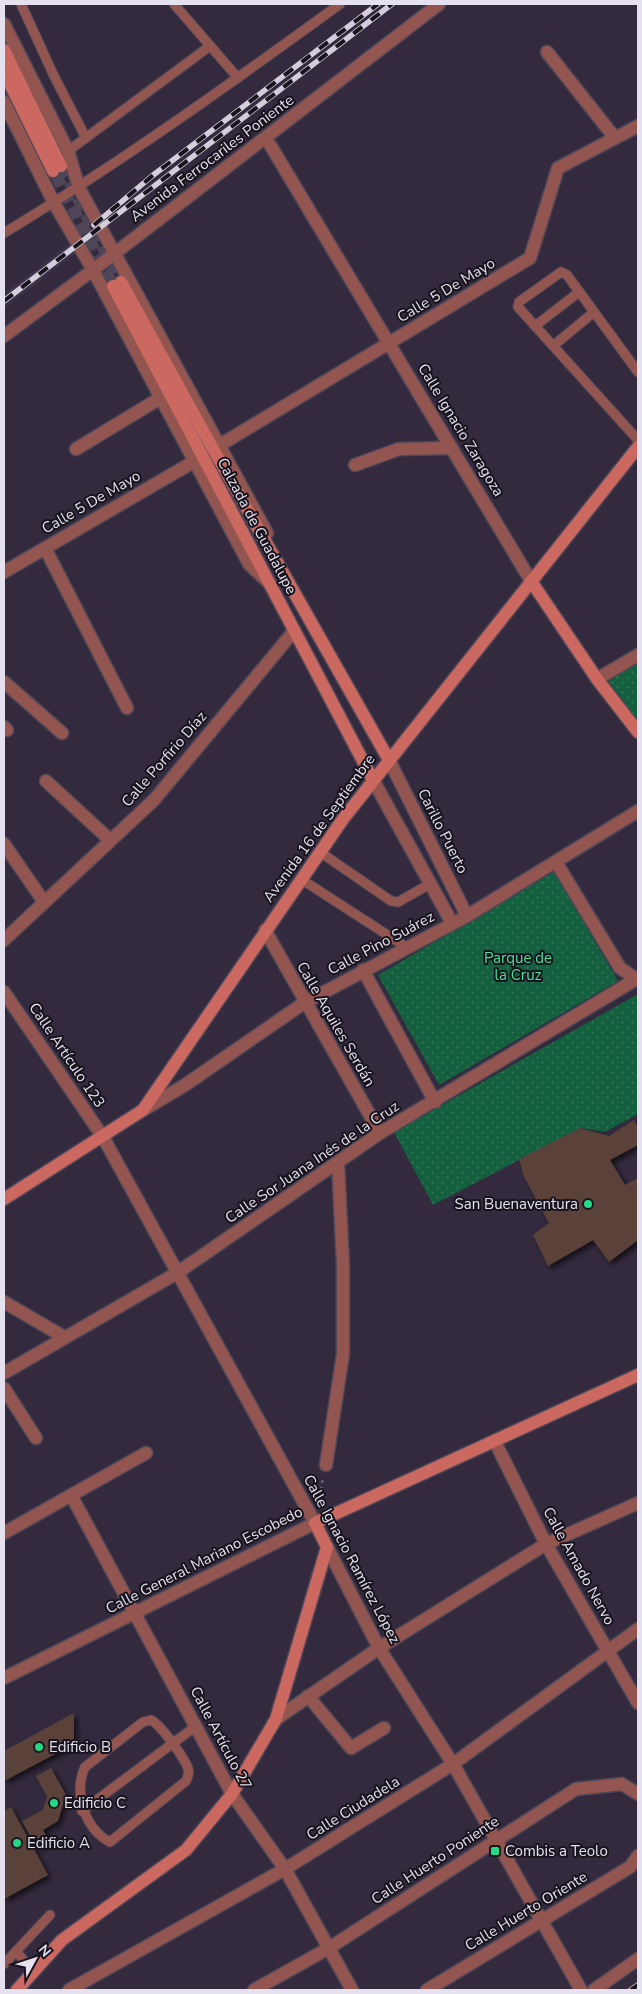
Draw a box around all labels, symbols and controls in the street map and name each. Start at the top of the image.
street label: Avenida Ferrocariles Poniente [126,90,298,226]
street label: Calle 5 De Mayo [393,253,499,327]
street label: Calle Ignacio Zaragoza [413,360,509,500]
street label: Calzada de Guadalupe [213,454,301,598]
street label: Calle 5 De Mayo [38,466,144,538]
street label: Calle Porfirio Díaz [117,707,211,811]
street label: Avenida 16 de Septiembre [258,750,380,906]
street label: Carillo Puerto [413,785,473,877]
street label: Calle Pino Suárez [324,906,438,980]
park label: Parque de la Cruz [484,948,552,985]
street label: Calle Aquiles Serdán [292,958,380,1090]
street label: Calle Artículo 123 [24,999,110,1111]
street label: Calle Sor Juana Inés de la Cruz [221,1096,403,1228]
place label: San Buenaventura [454,1194,578,1214]
marker: San Buenaventura [582,1198,594,1210]
street label: Calle Ignacio Ramírez López [299,1471,405,1647]
street label: Calle General Mariano Escobedo [102,1502,306,1618]
street label: Calle Amado Nervo [538,1503,620,1629]
street label: Calle Artículo 27 [185,1683,257,1793]
place label: Edificio B [49,1737,111,1757]
marker: Edificio B [33,1741,45,1753]
street label: Calle Ciudadela [303,1771,403,1845]
place label: Edificio C [64,1793,126,1813]
marker: Edificio C [48,1797,60,1809]
street label: Calle Huerto Poniente [367,1811,503,1909]
place label: Edificio A [27,1833,90,1853]
marker: Edificio A [11,1837,23,1849]
place label: Combis a Teolo [505,1841,608,1861]
marker: Combis a Teolo [489,1845,501,1857]
street label: Calle Huerto Oriente [461,1867,591,1955]
north arrow [10,1934,60,1984]
text: N [34,1941,55,1961]

